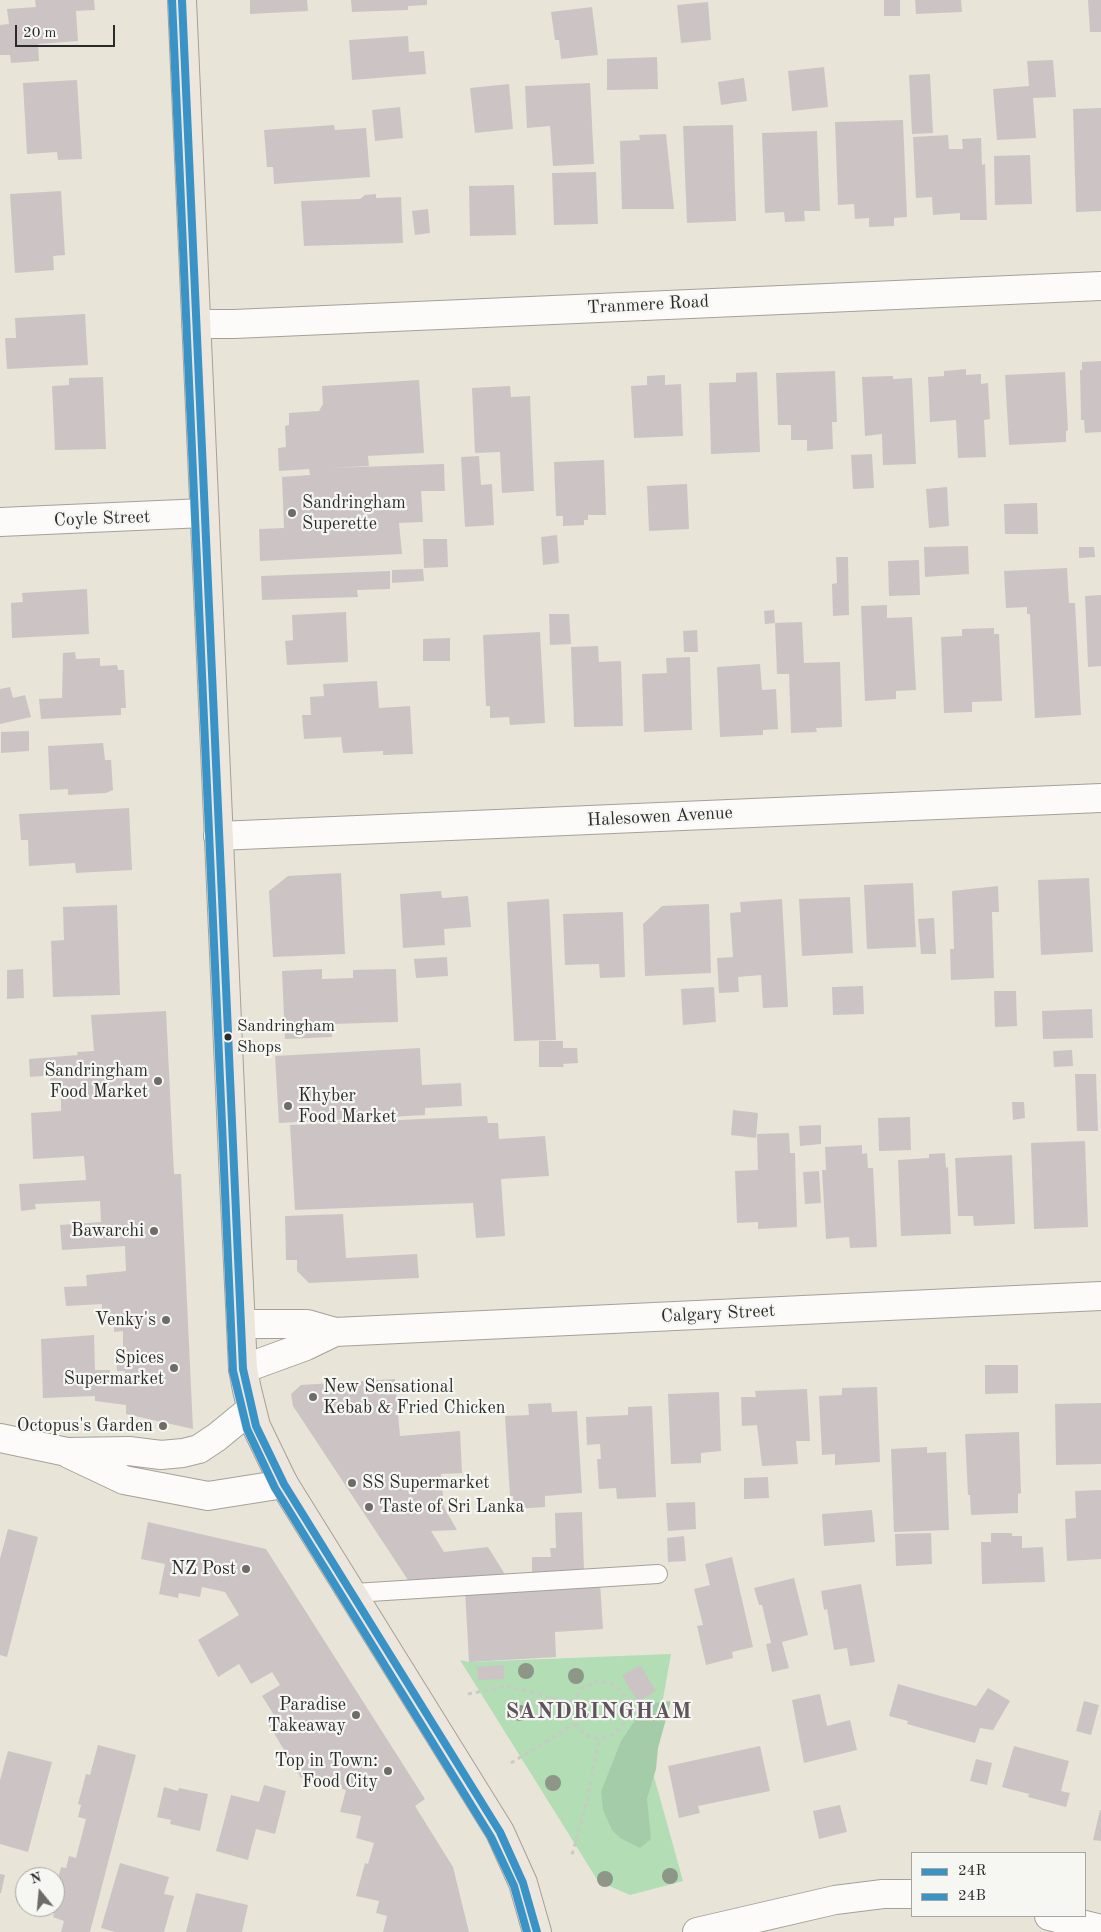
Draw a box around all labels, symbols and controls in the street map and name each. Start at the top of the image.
scale bar [18,15,118,47]
text: 20 m [23,26,57,41]
street label: Tranmere Road [586,291,710,319]
place label: Sandringham Superette [302,492,406,534]
street label: Coyle Street [53,507,151,531]
marker: Sandringham Superette [286,507,298,519]
street label: Halesowen Avenue [587,802,733,832]
place label: Sandringham Shops [237,1017,335,1057]
marker: Sandringham Shops [223,1032,233,1042]
place label: Sandringham Food Market [44,1060,148,1102]
marker: Sandringham Food Market [152,1075,164,1087]
place label: Khyber Food Market [298,1085,396,1128]
marker: Khyber Food Market [282,1100,294,1112]
place label: Bawarchi [71,1220,144,1242]
marker: Bawarchi [148,1225,160,1237]
street label: Calgary Street [660,1300,776,1328]
place label: Venky's [95,1309,156,1331]
marker: Venky's [160,1314,172,1326]
place label: Spices Supermarket [64,1347,164,1390]
marker: Spices Supermarket [168,1362,180,1374]
place label: New Sensational Kebab & Fried Chicken [323,1376,505,1418]
marker: New Sensational Kebab & Fried Chicken [307,1391,319,1403]
place label: Octopus's Garden [17,1415,153,1437]
marker: Octopus's Garden [157,1420,169,1432]
place label: SS Supermarket [362,1472,490,1494]
marker: SS Supermarket [346,1477,358,1489]
place label: Taste of Sri Lanka [379,1496,525,1518]
marker: Taste of Sri Lanka [363,1501,375,1513]
place label: NZ Post [171,1558,236,1580]
marker: NZ Post [240,1563,252,1575]
place label: Paradise Takeaway [268,1694,346,1736]
district label: SANDRINGHAM [504,1699,694,1725]
marker: Paradise Takeaway [350,1709,362,1721]
place label: Top in Town: Food City [274,1750,378,1792]
marker: Top in Town: Food City [382,1765,394,1777]
legend [911,1852,1086,1917]
text: 24R [958,1864,986,1879]
north arrow [15,1867,65,1917]
text: N [29,1870,43,1887]
text: 24B [958,1889,986,1904]

